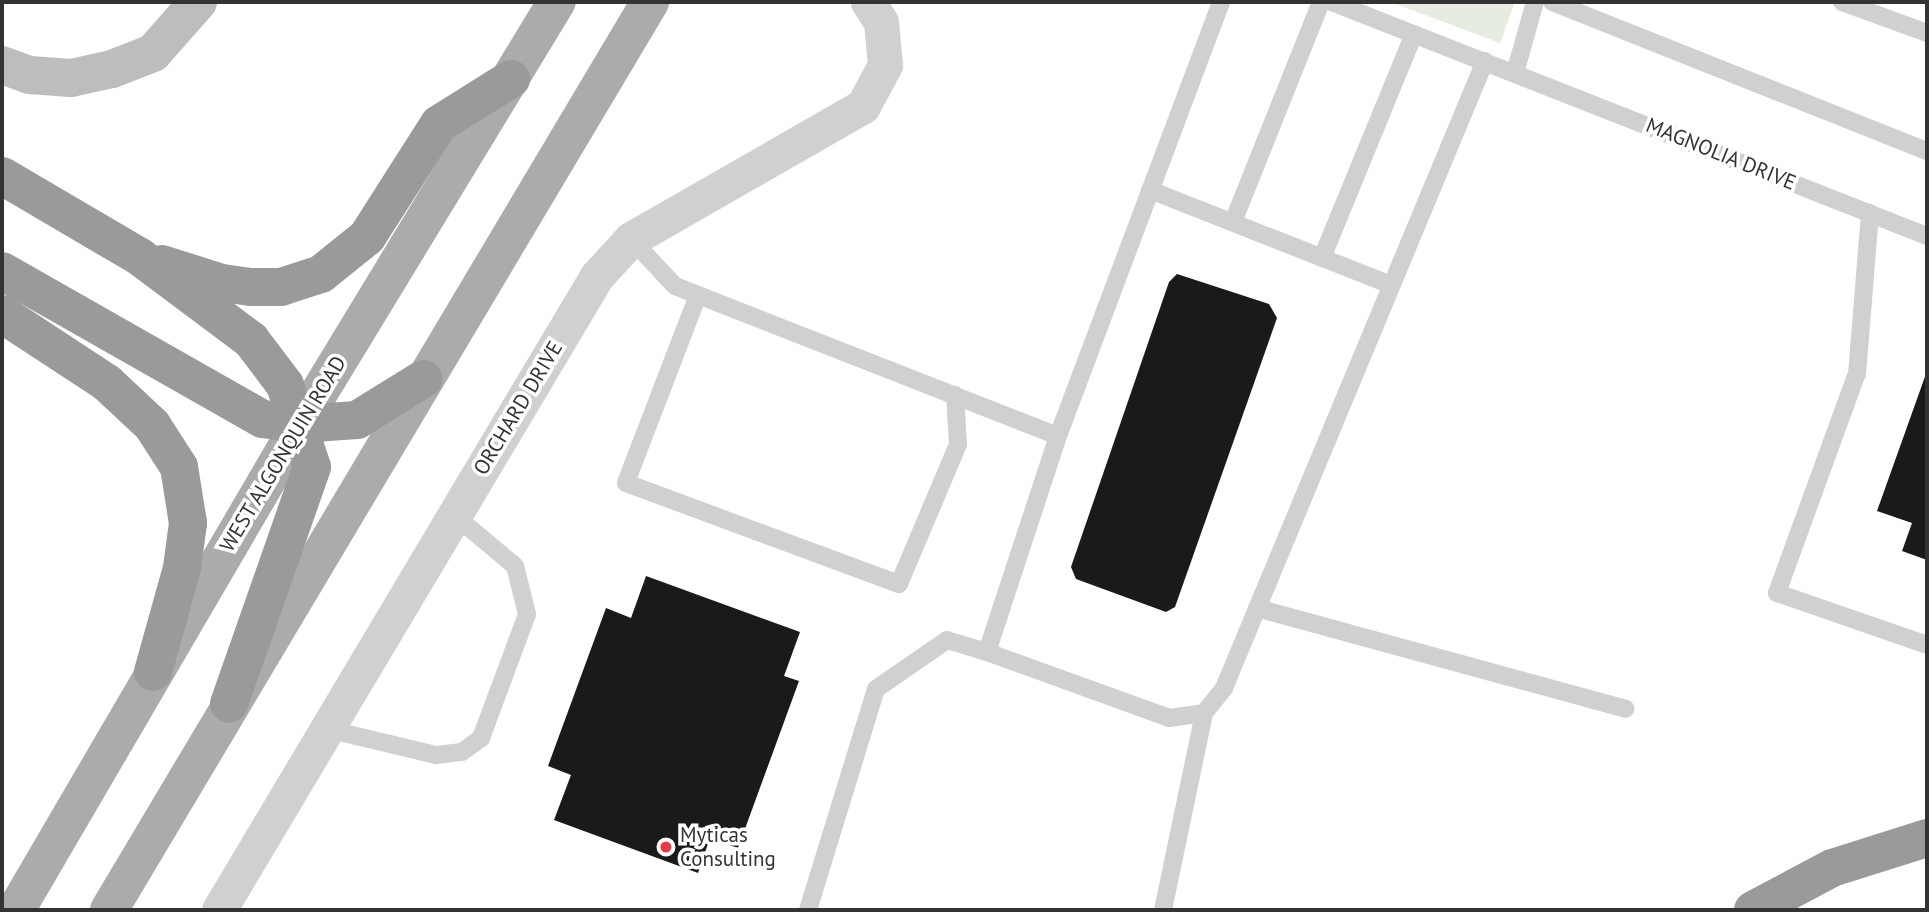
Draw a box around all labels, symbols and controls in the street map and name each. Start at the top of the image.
street label: MAGNOLIA DRIVE [1642,112,1800,196]
street label: ORCHARD DRIVE [468,337,568,479]
street label: WEST ALGONQUIN ROAD [214,351,352,557]
place label: Myticas Consulting [680,822,776,872]
marker: Myticas Consulting [658,839,674,855]

